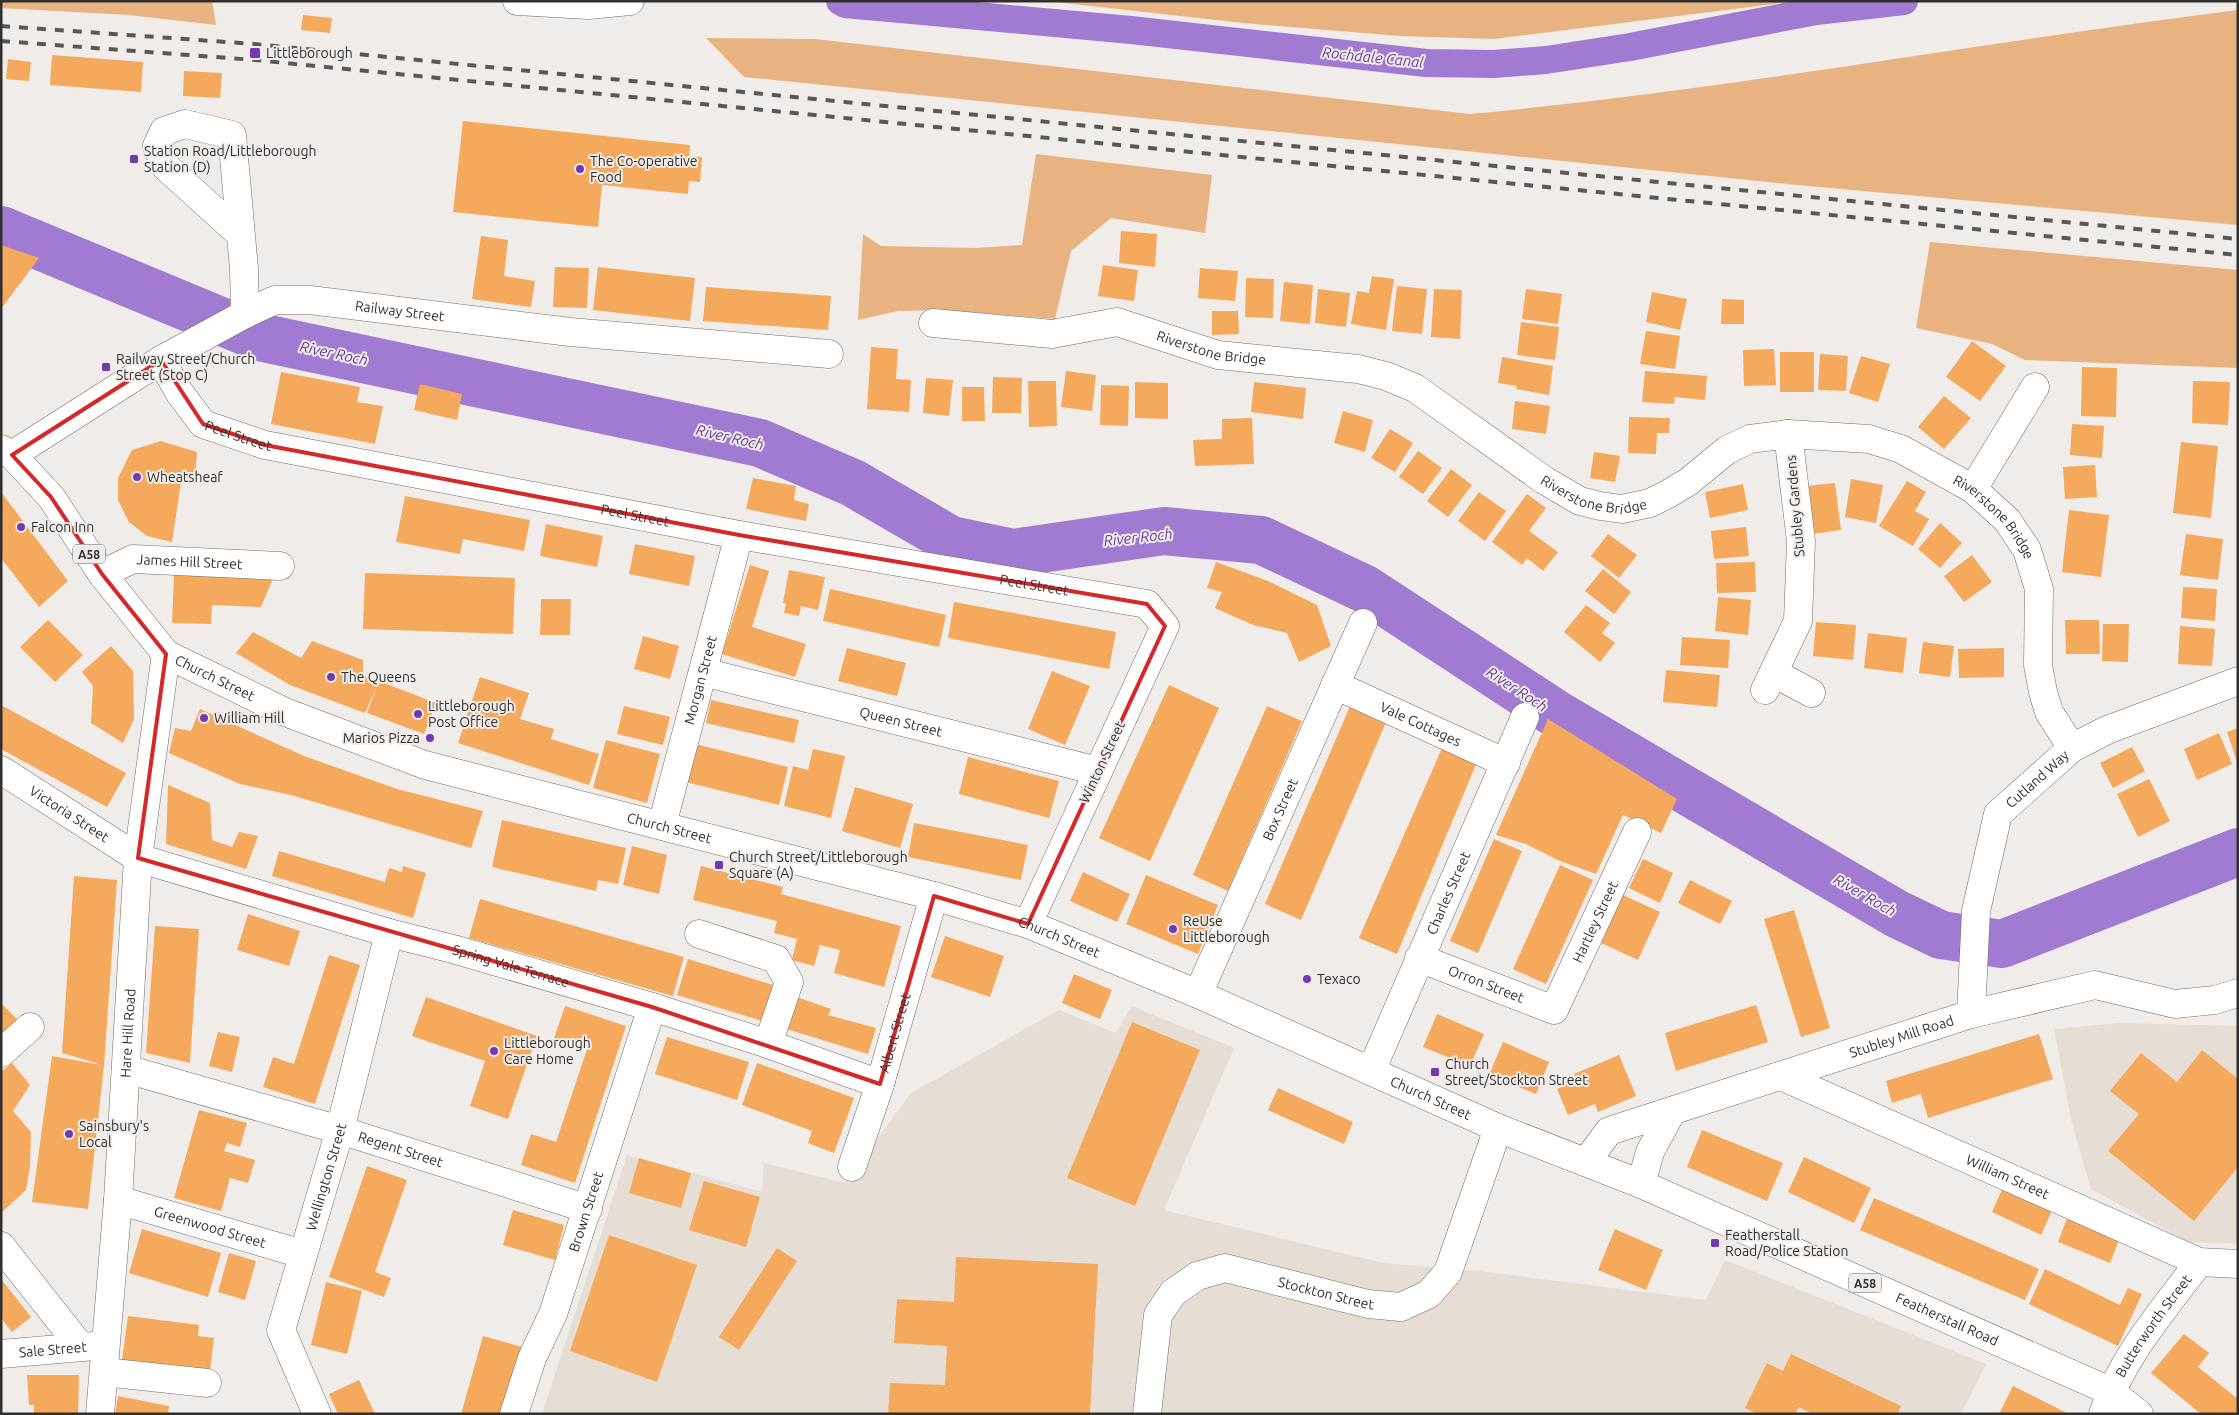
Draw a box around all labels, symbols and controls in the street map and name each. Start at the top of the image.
water label: Rochdale Canal [1322,43,1425,71]
place label: Littleborough [266,45,353,61]
marker: Littleborough [248,46,262,60]
place label: Station Road/Littleborough Station (D) [144,143,317,175]
marker: Station Road/Littleborough Station (D) [128,153,140,165]
place label: The Co-operative Food [590,153,698,185]
marker: The Co-operative Food [574,163,586,175]
street label: Railway Street [354,298,446,325]
street label: Riverstone Bridge [1155,328,1267,368]
water label: River Roch [298,338,370,368]
place label: Railway Street/Church Street (Stop C) [116,351,255,383]
marker: Railway Street/Church Street (Stop C) [100,361,112,373]
street label: Peel Street [203,417,273,454]
water label: River Roch [694,421,766,453]
street label: Stubley Gardens [1783,454,1807,558]
place label: Wheatsheaf [147,469,223,485]
marker: Wheatsheaf [131,471,143,483]
street label: Riverstone Bridge [1538,472,1649,517]
street label: Riverstone Bridge [1950,472,2037,561]
street label: Peel Street [600,501,671,530]
place label: Falcon Inn [31,519,94,535]
marker: Falcon Inn [15,521,27,533]
water label: River Roch [1103,525,1173,549]
road number: A58 [73,544,105,564]
street label: James Hill Street [136,551,243,572]
street label: Peel Street [999,571,1070,599]
street label: Morgan Street [681,633,720,726]
street label: Church Street [172,652,258,704]
water label: River Roch [1483,663,1551,715]
place label: The Queens [341,669,416,685]
marker: The Queens [325,671,337,683]
place label: Littleborough Post Office [428,698,515,730]
street label: Vale Cottages [1377,699,1464,749]
street label: Queen Street [858,704,944,740]
marker: Littleborough Post Office [412,708,424,720]
place label: William Hill [214,710,285,726]
marker: William Hill [198,712,210,724]
street label: Winton Street [1076,718,1128,806]
place label: Marios Pizza [343,730,420,746]
marker: Marios Pizza [424,732,436,744]
street label: Cutland Way [2002,747,2072,811]
street label: Box Street [1259,775,1301,843]
street label: Victoria Street [26,782,112,845]
street label: Church Street [625,809,714,847]
place label: Church Street/Littleborough Square (A) [729,849,908,881]
street label: Charles Street [1423,849,1474,937]
marker: Church Street/Littleborough Square (A) [713,859,725,871]
water label: River Roch [1831,870,1899,920]
street label: Hartley Street [1569,878,1621,965]
place label: ReUse Littleborough [1183,913,1270,945]
street label: Church Street [1016,914,1103,961]
marker: ReUse Littleborough [1167,923,1179,935]
street label: Spring Vale Terrace [451,941,571,990]
street label: Orron Street [1446,962,1527,1006]
place label: Texaco [1317,971,1361,987]
marker: Texaco [1301,973,1313,985]
street label: Hare Hill Road [117,988,138,1078]
street label: Albert Street [876,991,914,1074]
street label: Stubley Mill Road [1847,1012,1956,1061]
place label: Littleborough Care Home [504,1035,591,1067]
marker: Littleborough Care Home [488,1045,500,1057]
place label: Church Street/Stockton Street [1445,1056,1588,1088]
marker: Church Street/Stockton Street [1429,1066,1441,1078]
street label: Church Street [1388,1073,1474,1123]
place label: Sainsbury's Local [79,1118,149,1150]
street label: Wellington Street [303,1121,350,1233]
marker: Sainsbury's Local [63,1128,75,1140]
street label: Regent Street [356,1128,445,1170]
street label: William Street [1964,1151,2052,1202]
street label: Brown Street [566,1169,607,1254]
street label: Greenwood Street [152,1203,268,1251]
place label: Featherstall Road/Police Station [1725,1227,1848,1259]
marker: Featherstall Road/Police Station [1709,1237,1721,1249]
street label: Butterworth Street [2112,1271,2195,1380]
street label: Stockton Street [1276,1274,1375,1313]
road number: A58 [1849,1274,1881,1292]
street label: Featherstall Road [1893,1289,2001,1349]
street label: Sale Street [18,1339,88,1360]

